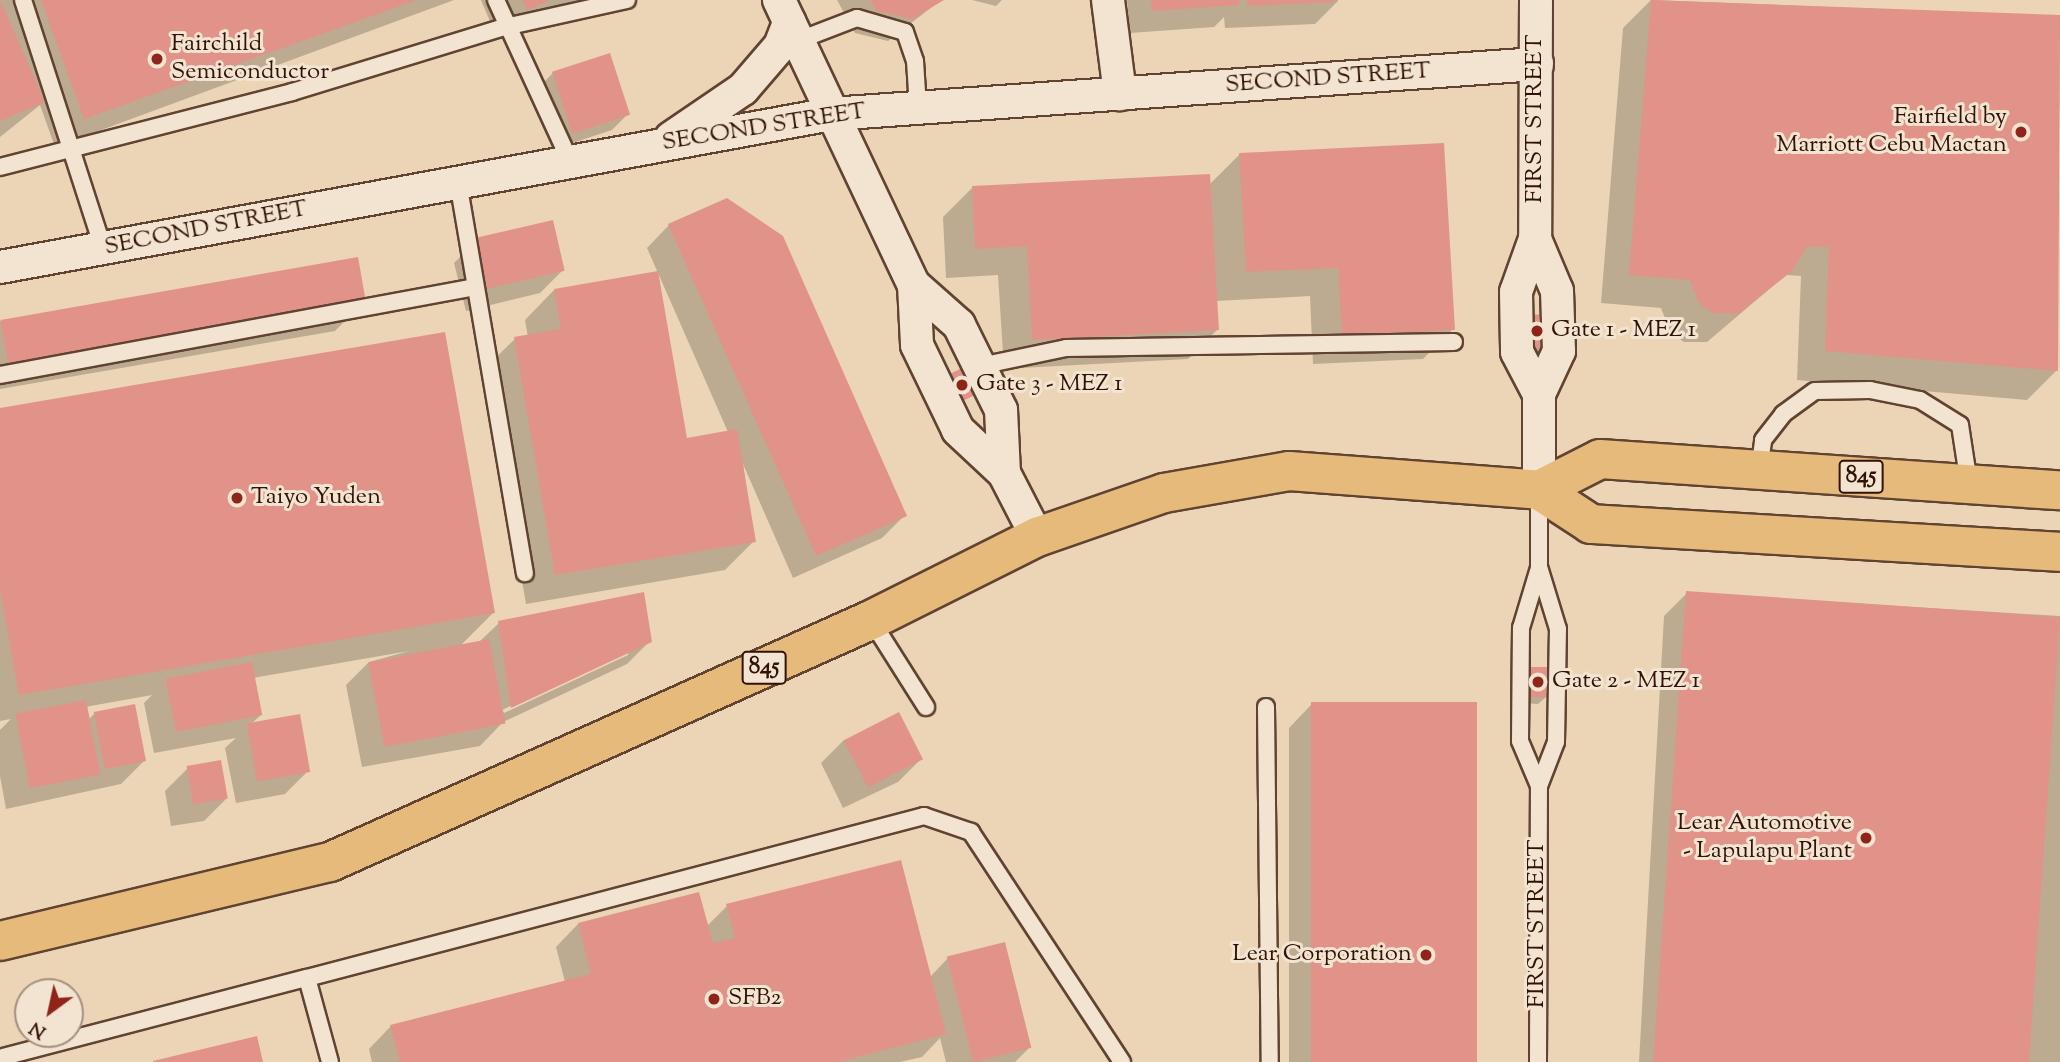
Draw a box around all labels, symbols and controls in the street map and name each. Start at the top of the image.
place label: Fairchild Semiconductor [171,31,329,87]
street label: FIRST STREET [1522,35,1550,203]
marker: Fairchild Semiconductor [149,51,165,67]
street label: SECOND STREET [1224,57,1432,101]
street label: SECOND STREET [660,98,868,158]
place label: Fairfield by Marriott Cebu Mactan [1776,104,2007,160]
marker: Fairfield by Marriott Cebu Mactan [2013,124,2029,140]
street label: SECOND STREET [102,195,310,263]
place label: Gate 1 - MEZ 1 [1551,317,1696,345]
marker: Gate 1 - MEZ 1 [1529,323,1545,339]
place label: Gate 3 - MEZ 1 [976,371,1122,399]
marker: Gate 3 - MEZ 1 [954,377,970,393]
road number: 845 [1838,457,1884,496]
place label: Taiyo Yuden [251,484,381,512]
marker: Taiyo Yuden [229,490,245,506]
road number: 845 [741,648,787,688]
place label: Gate 2 - MEZ 1 [1552,668,1700,696]
marker: Gate 2 - MEZ 1 [1530,674,1546,690]
place label: Lear Automotive - Lapulapu Plant [1677,810,1852,866]
marker: Lear Automotive - Lapulapu Plant [1858,830,1874,846]
street label: FIRST STREET [1524,840,1552,1008]
place label: Lear Corporation [1232,941,1412,969]
marker: Lear Corporation [1418,947,1434,963]
north arrow [14,978,84,1048]
place label: SFB2 [728,985,782,1013]
marker: SFB2 [706,991,722,1007]
text: N [25,1014,52,1045]

